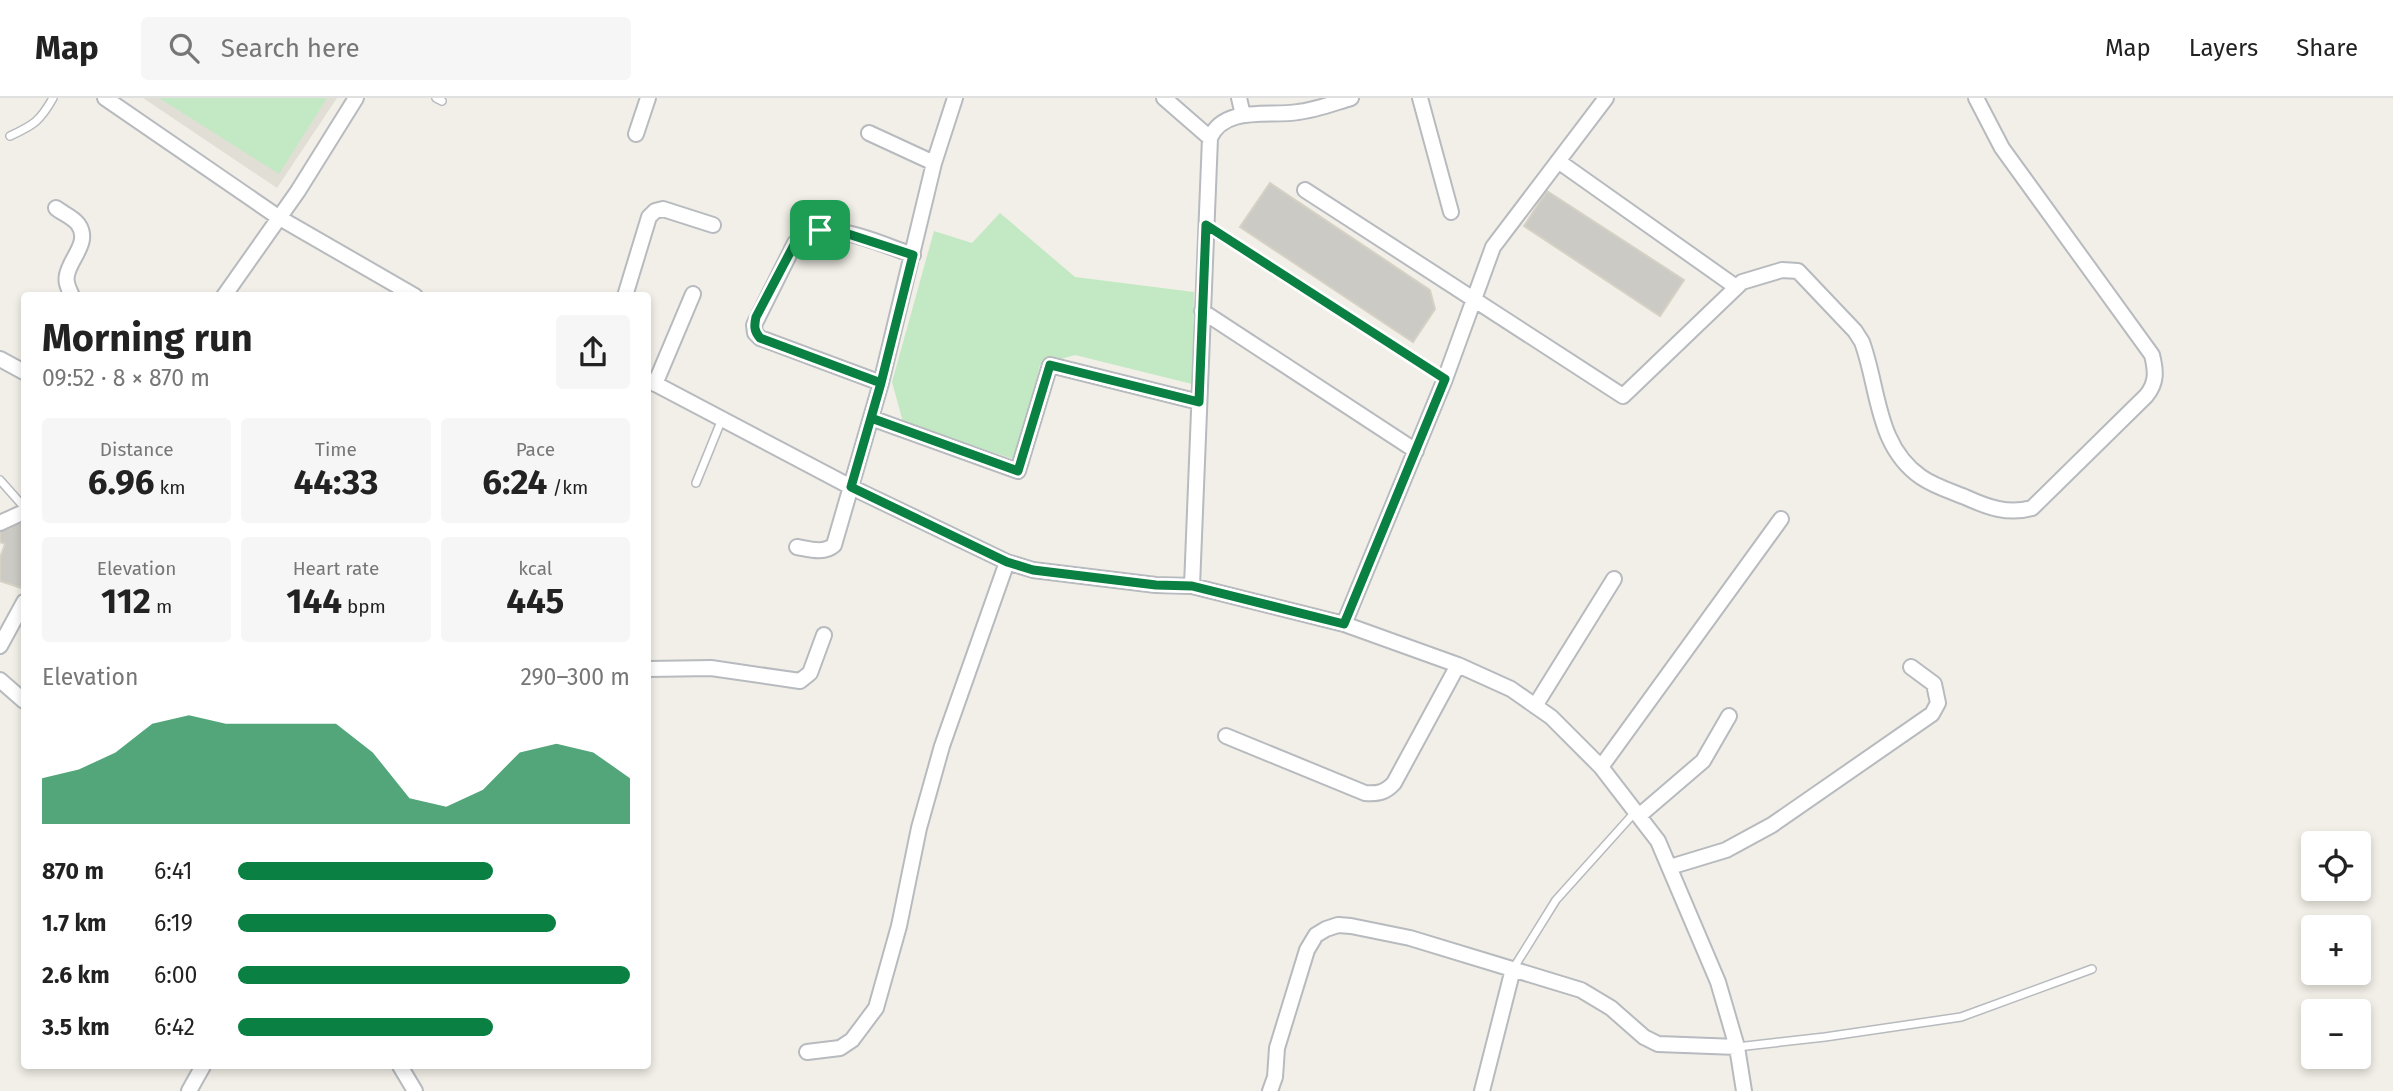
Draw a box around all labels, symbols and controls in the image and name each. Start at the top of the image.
search box [141,17,631,80]
text: Map [35,28,99,68]
icon: search [165,29,203,67]
text: Search here [221,33,360,64]
text: Map [2105,34,2151,62]
text: Layers [2189,34,2258,62]
text: Share [2296,34,2358,62]
pin [790,200,850,260]
icon: arrive [801,211,839,249]
text: Morning run [42,315,253,361]
button: share [556,315,630,389]
text: 09:52 · 8 × 870 m [42,364,210,392]
text: Distance [100,438,174,461]
text: Time [315,438,357,461]
text: Pace [516,438,555,461]
text: 6.96 [88,461,155,503]
text: 44:33 [294,461,378,503]
text: 6:24 [482,461,547,503]
text: km [155,476,186,499]
text: /km [547,476,588,499]
text: Elevation [97,557,176,580]
text: Heart rate [293,557,379,580]
text: kcal [518,557,552,580]
text: 112 [101,580,151,622]
text: 144 [286,580,342,622]
text: 445 [506,580,564,622]
text: m [151,595,172,618]
text: bpm [342,595,386,618]
text: Elevation [42,663,138,691]
text: 290–300 m [520,663,630,691]
map controls [2301,831,2371,1069]
button: locate [2301,831,2371,901]
text: 870 m [42,857,104,885]
text: 6:41 [154,857,193,885]
text: 1.7 km [42,909,107,937]
text: 6:19 [154,909,193,937]
button: + [2301,915,2371,985]
text: 2.6 km [42,961,110,989]
text: 6:00 [154,961,197,989]
button: − [2301,999,2371,1069]
text: 3.5 km [42,1013,110,1041]
text: 6:42 [154,1013,195,1041]

